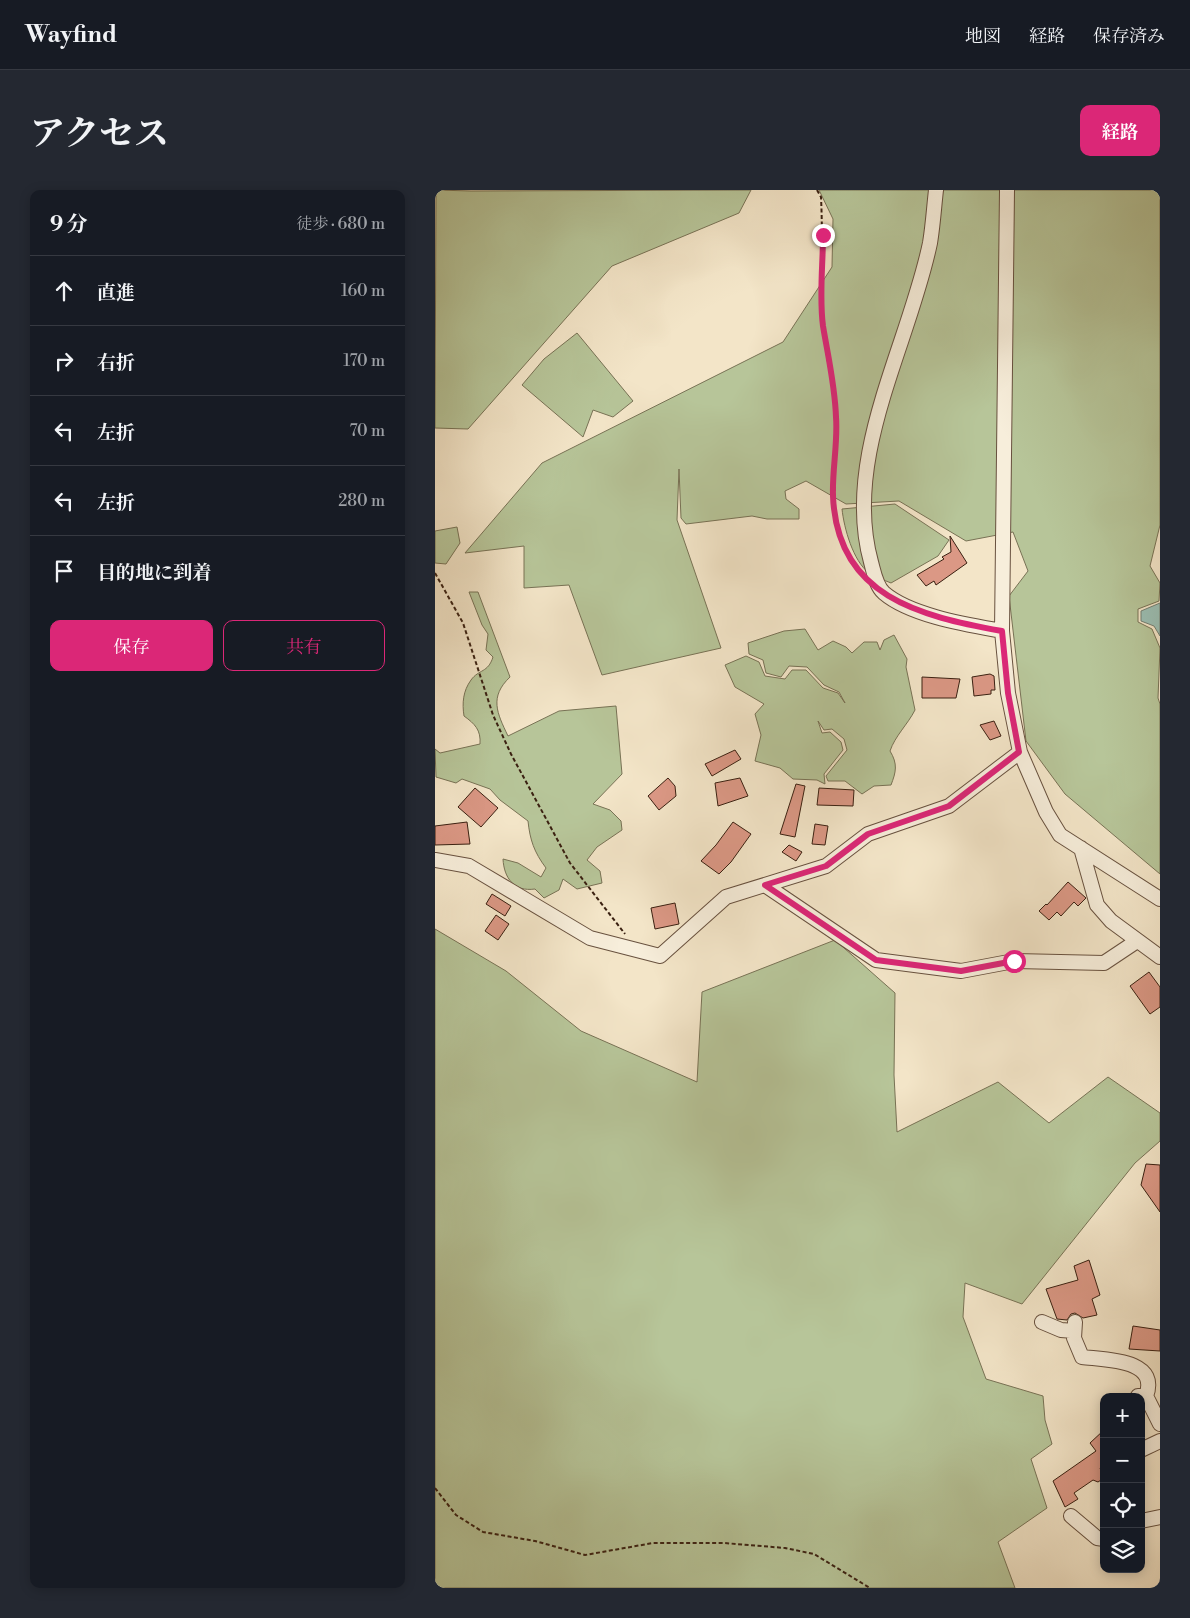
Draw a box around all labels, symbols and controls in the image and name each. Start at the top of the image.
text: Wayfind [25,20,117,50]
text: 地図 [965,25,1001,48]
text: 経路 [1029,25,1065,48]
text: 保存済み [1093,25,1165,48]
button: 経路 [1080,105,1160,156]
text: アクセス [30,113,169,156]
text: 9 分 [50,212,88,238]
text: 徒歩 · 680 m [296,214,385,234]
route end [812,224,835,247]
icon: ahead [50,277,78,305]
text: 直進 [97,281,135,305]
text: 160 m [341,281,385,301]
icon: right [50,347,78,375]
text: 右折 [97,351,135,375]
text: 170 m [343,351,385,371]
icon: left [50,417,78,445]
text: 左折 [97,421,135,445]
text: 70 m [349,421,385,441]
icon: left [50,487,78,515]
text: 左折 [97,491,135,515]
text: 280 m [338,491,385,511]
icon: arrive [50,557,78,585]
text: 目的地に到着 [97,561,211,585]
button: 保存 [50,620,213,671]
button: 共有 [223,620,385,671]
route start [1003,950,1026,973]
map controls [1100,1393,1145,1573]
button: + [1100,1393,1145,1438]
button: − [1100,1438,1145,1483]
button: locate [1100,1483,1145,1528]
button: layers [1100,1528,1145,1573]

